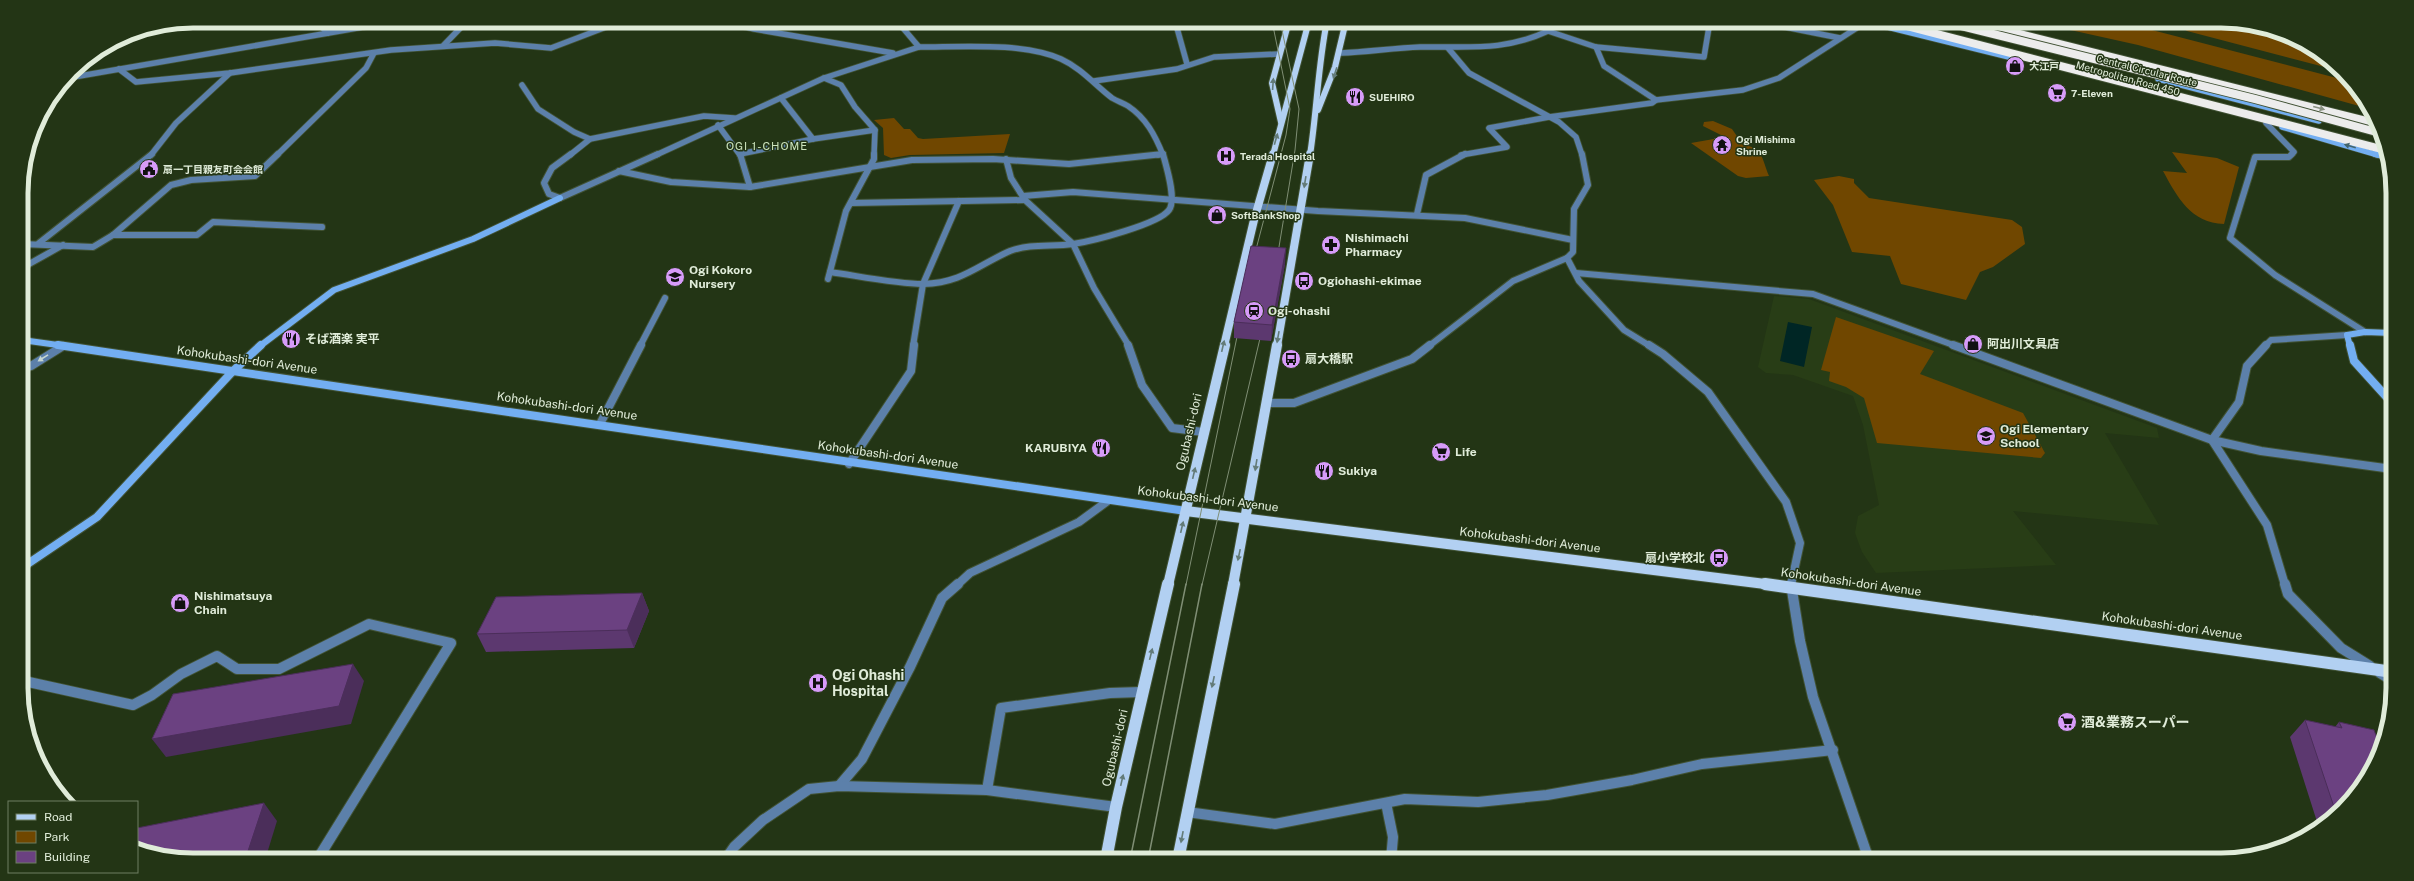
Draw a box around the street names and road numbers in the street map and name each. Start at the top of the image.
street label: Central Circular Route [2095,52,2199,88]
street label: Metropolitan Road 450 [2075,58,2181,98]
street label: Kohokubashi-dori Avenue [176,343,318,377]
street label: Kohokubashi-dori Avenue [496,389,638,423]
street label: Ogubashi-dori [1173,392,1205,472]
street label: Kohokubashi-dori Avenue [817,438,959,472]
street label: Kohokubashi-dori Avenue [1137,483,1279,515]
street label: Kohokubashi-dori Avenue [1459,524,1601,556]
street label: Kohokubashi-dori Avenue [1780,565,1922,599]
street label: Kohokubashi-dori Avenue [2101,609,2243,643]
street label: Ogubashi-dori [1099,708,1131,788]

